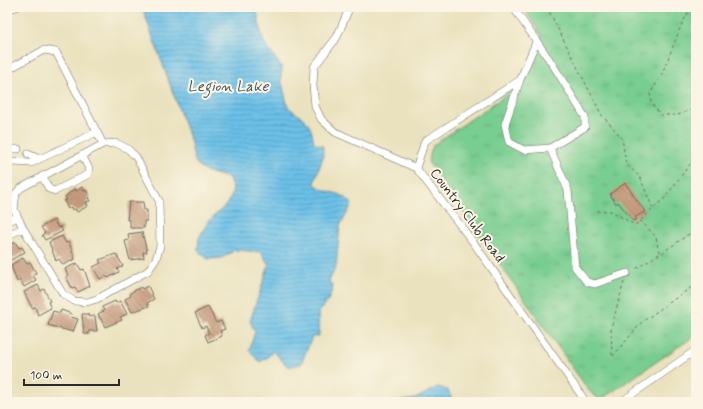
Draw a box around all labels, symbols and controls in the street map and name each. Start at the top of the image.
water label: Legion Lake [188,77,270,99]
street label: Country Club Road [426,165,509,266]
scale bar [24,361,119,387]
text: 100 m [30,368,62,384]

